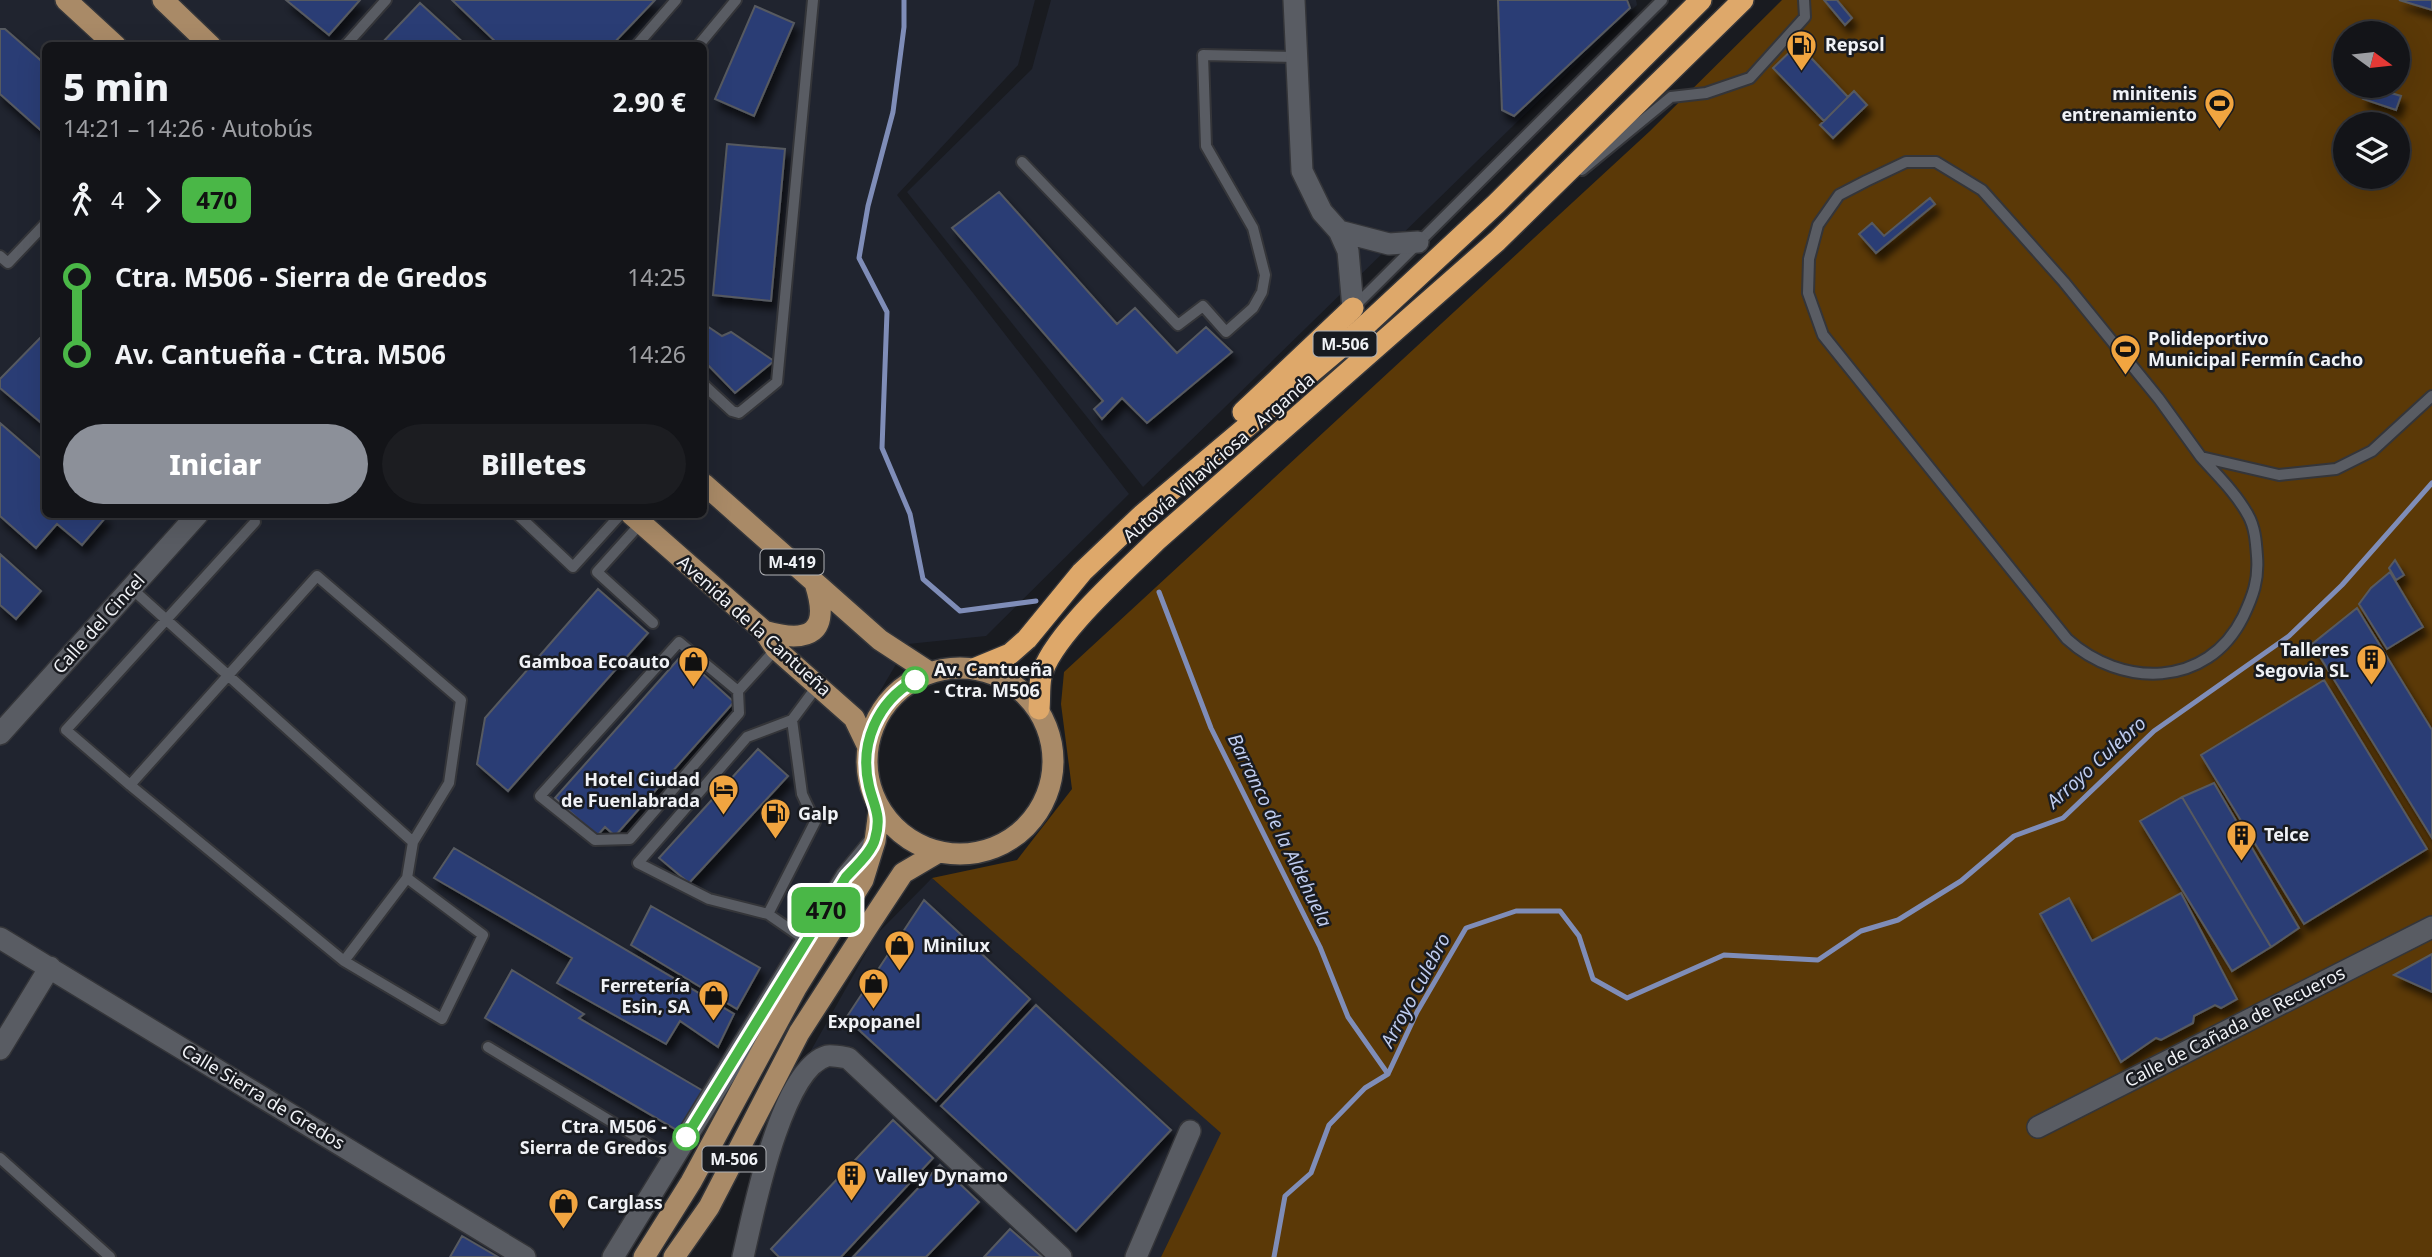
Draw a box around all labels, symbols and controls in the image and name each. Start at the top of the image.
north arrow [2333,21,2410,98]
map controls [2333,21,2410,189]
fuel station icon: Repsol [1785,28,1819,72]
place label: Repsol [1825,32,1885,56]
text: 5 min [63,60,169,112]
place label: minitenis entrenamiento [2061,81,2197,126]
text: 2.90 € [612,84,686,120]
sports icon: minitenis entrenamiento [2203,87,2237,131]
text: 14:21 – 14:26 · Autobús [63,112,313,144]
button: layers [2333,112,2410,189]
icon: walk [63,181,101,219]
icon: forward [134,181,172,219]
text: 470 [196,183,237,216]
text: 4 [111,184,124,216]
text: Ctra. M506 - Sierra de Gredos [115,259,487,295]
text: 14:25 [627,261,686,293]
place label: Polideportivo Municipal Fermín Cacho [2148,326,2363,371]
road number: M-506 [1314,332,1376,356]
sports icon: Polideportivo Municipal Fermín Cacho [2108,332,2142,376]
text: Av. Cantueña - Ctra. M506 [115,336,446,372]
text: 14:26 [627,338,686,370]
street label: Autovía Villaviciosa - Arganda [1117,367,1319,547]
button: Iniciar [63,424,368,504]
button: Billetes [382,424,686,504]
street label: Avenida de la Cantueña [673,550,837,701]
road number: M-419 [760,550,824,575]
street label: Calle del Cincel [47,568,150,678]
place label: Talleres Segovia SL [2255,637,2349,682]
building icon: Talleres Segovia SL [2355,643,2389,687]
shop icon: Gamboa Ecoauto [676,645,710,689]
place label: Gamboa Ecoauto [518,649,670,673]
place label: Av. Cantueña - Ctra. M506 [934,657,1053,702]
marker: Av. Cantueña - Ctra. M506 [902,667,928,693]
water label: Arroyo Culebro [2039,710,2151,815]
water label: Barranco de la Aldehuela [1222,729,1338,931]
place label: Hotel Ciudad de Fuenlabrada [561,767,700,812]
hotel icon: Hotel Ciudad de Fuenlabrada [706,773,740,817]
fuel station icon: Galp [758,797,792,841]
place label: Galp [798,801,839,825]
building icon: Telce [2224,818,2258,862]
place label: Telce [2264,822,2309,846]
line badge: 470 [786,887,866,933]
text: 470 [805,893,847,926]
water label: Arroyo Culebro [1373,928,1456,1053]
shop icon: Minilux [883,929,917,973]
place label: Minilux [923,933,991,957]
street label: Calle de Cañada de Recueros [2120,960,2349,1092]
shop icon: Expopanel [857,967,891,1011]
place label: Ferretería Esin, SA [600,973,691,1018]
shop icon: Ferretería Esin, SA [696,979,730,1023]
place label: Expopanel [827,1009,921,1033]
street label: Calle Sierra de Gredos [177,1038,350,1154]
place label: Ctra. M506 - Sierra de Gredos [520,1114,667,1159]
marker: Ctra. M506 - Sierra de Gredos [673,1124,699,1150]
road number: M-506 [702,1147,766,1172]
building icon: Valley Dynamo [835,1159,869,1203]
place label: Valley Dynamo [875,1163,1008,1187]
shop icon: Carglass [547,1186,581,1230]
place label: Carglass [587,1190,663,1214]

